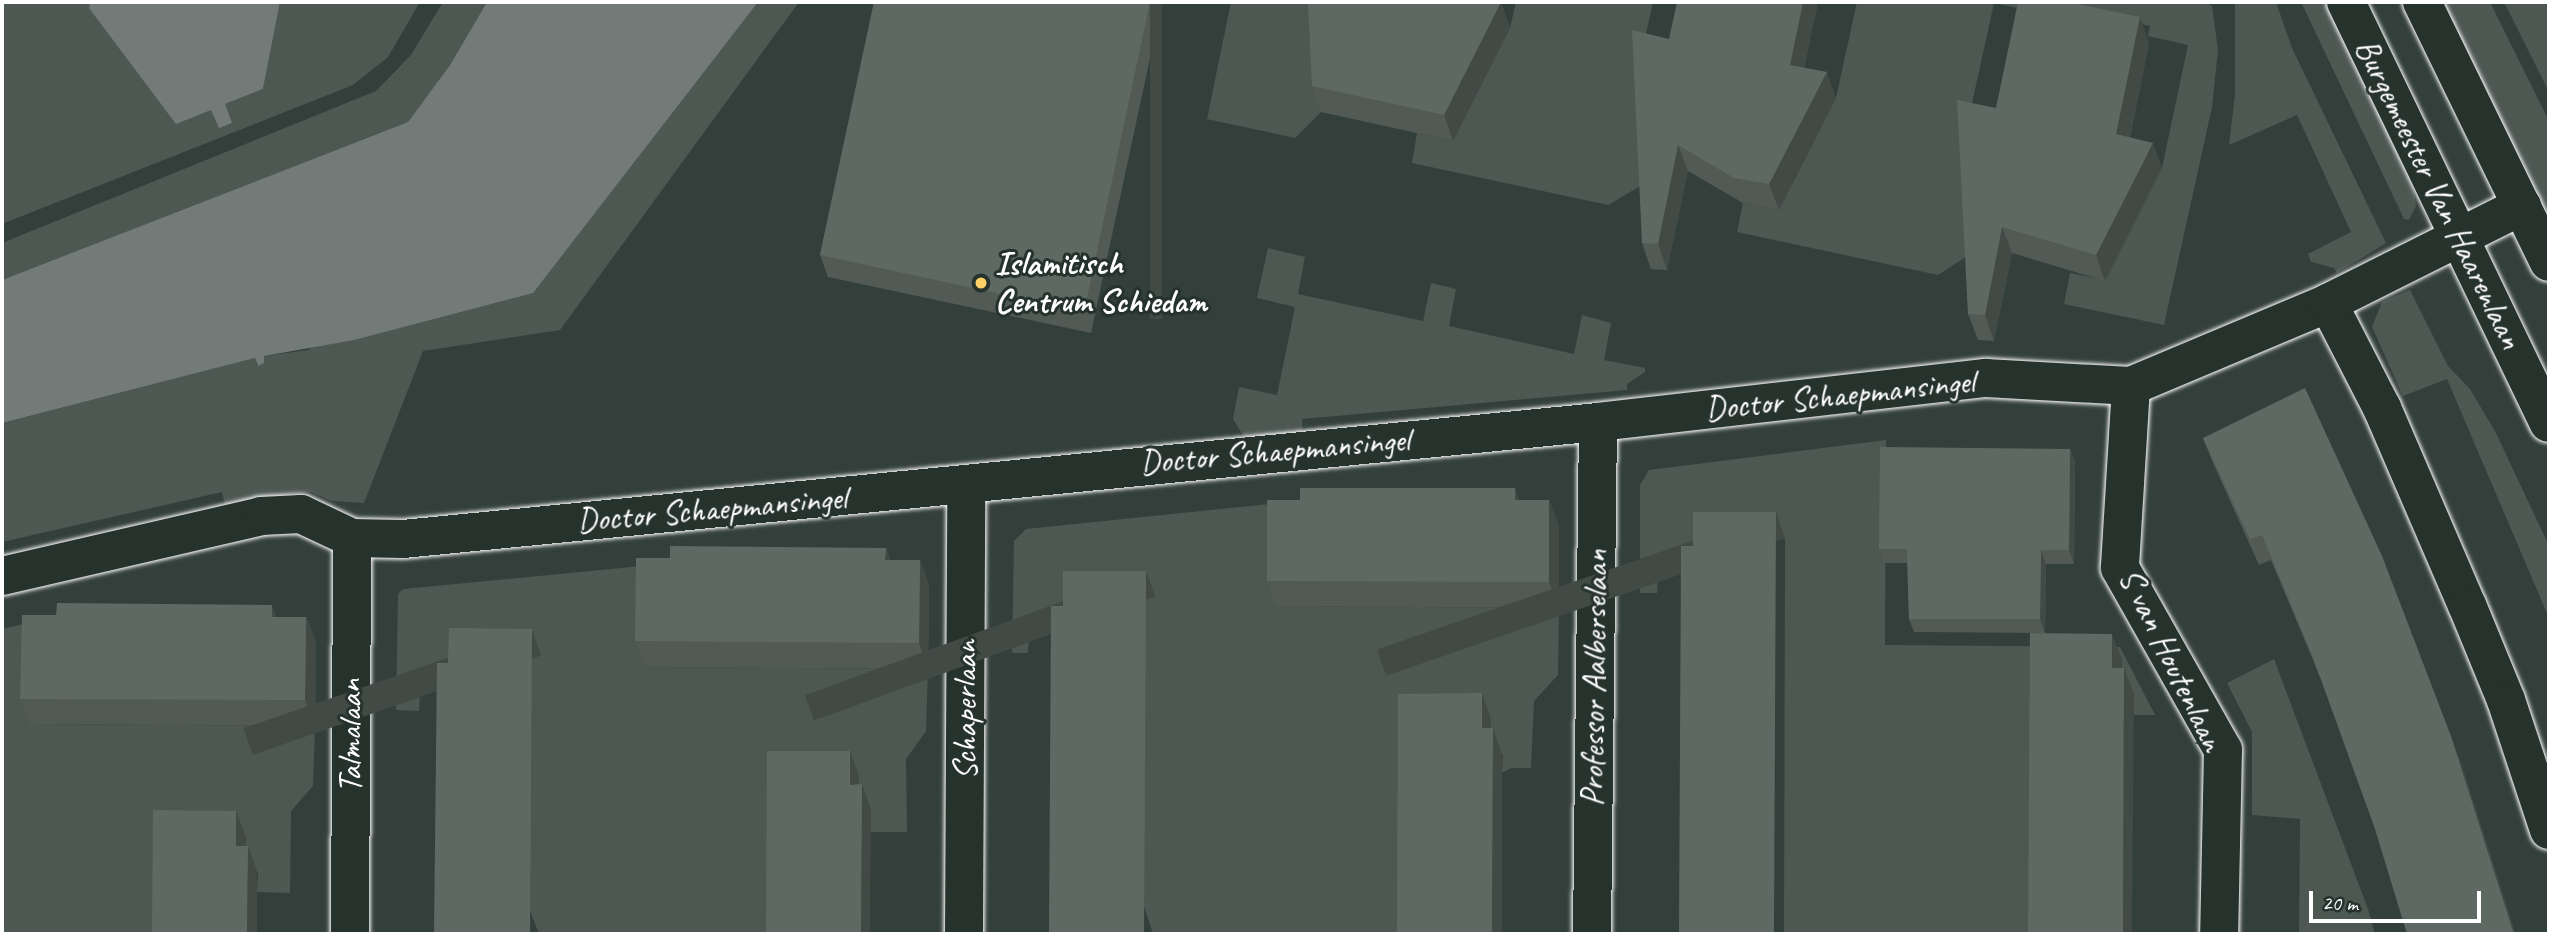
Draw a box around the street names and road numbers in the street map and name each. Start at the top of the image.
street label: Burgemeester Van Haarenlaan [2346,33,2530,355]
street label: Doctor Schaepmansingel [1703,362,1977,430]
street label: Doctor Schaepmansingel [1138,420,1412,484]
street label: Doctor Schaepmansingel [575,478,849,542]
street label: Professor Aalberselaan [1573,549,1617,807]
street label: S van Houtenlaan [2110,562,2232,758]
street label: Schaperlaan [946,640,986,780]
street label: Talmalaan [331,679,371,793]

